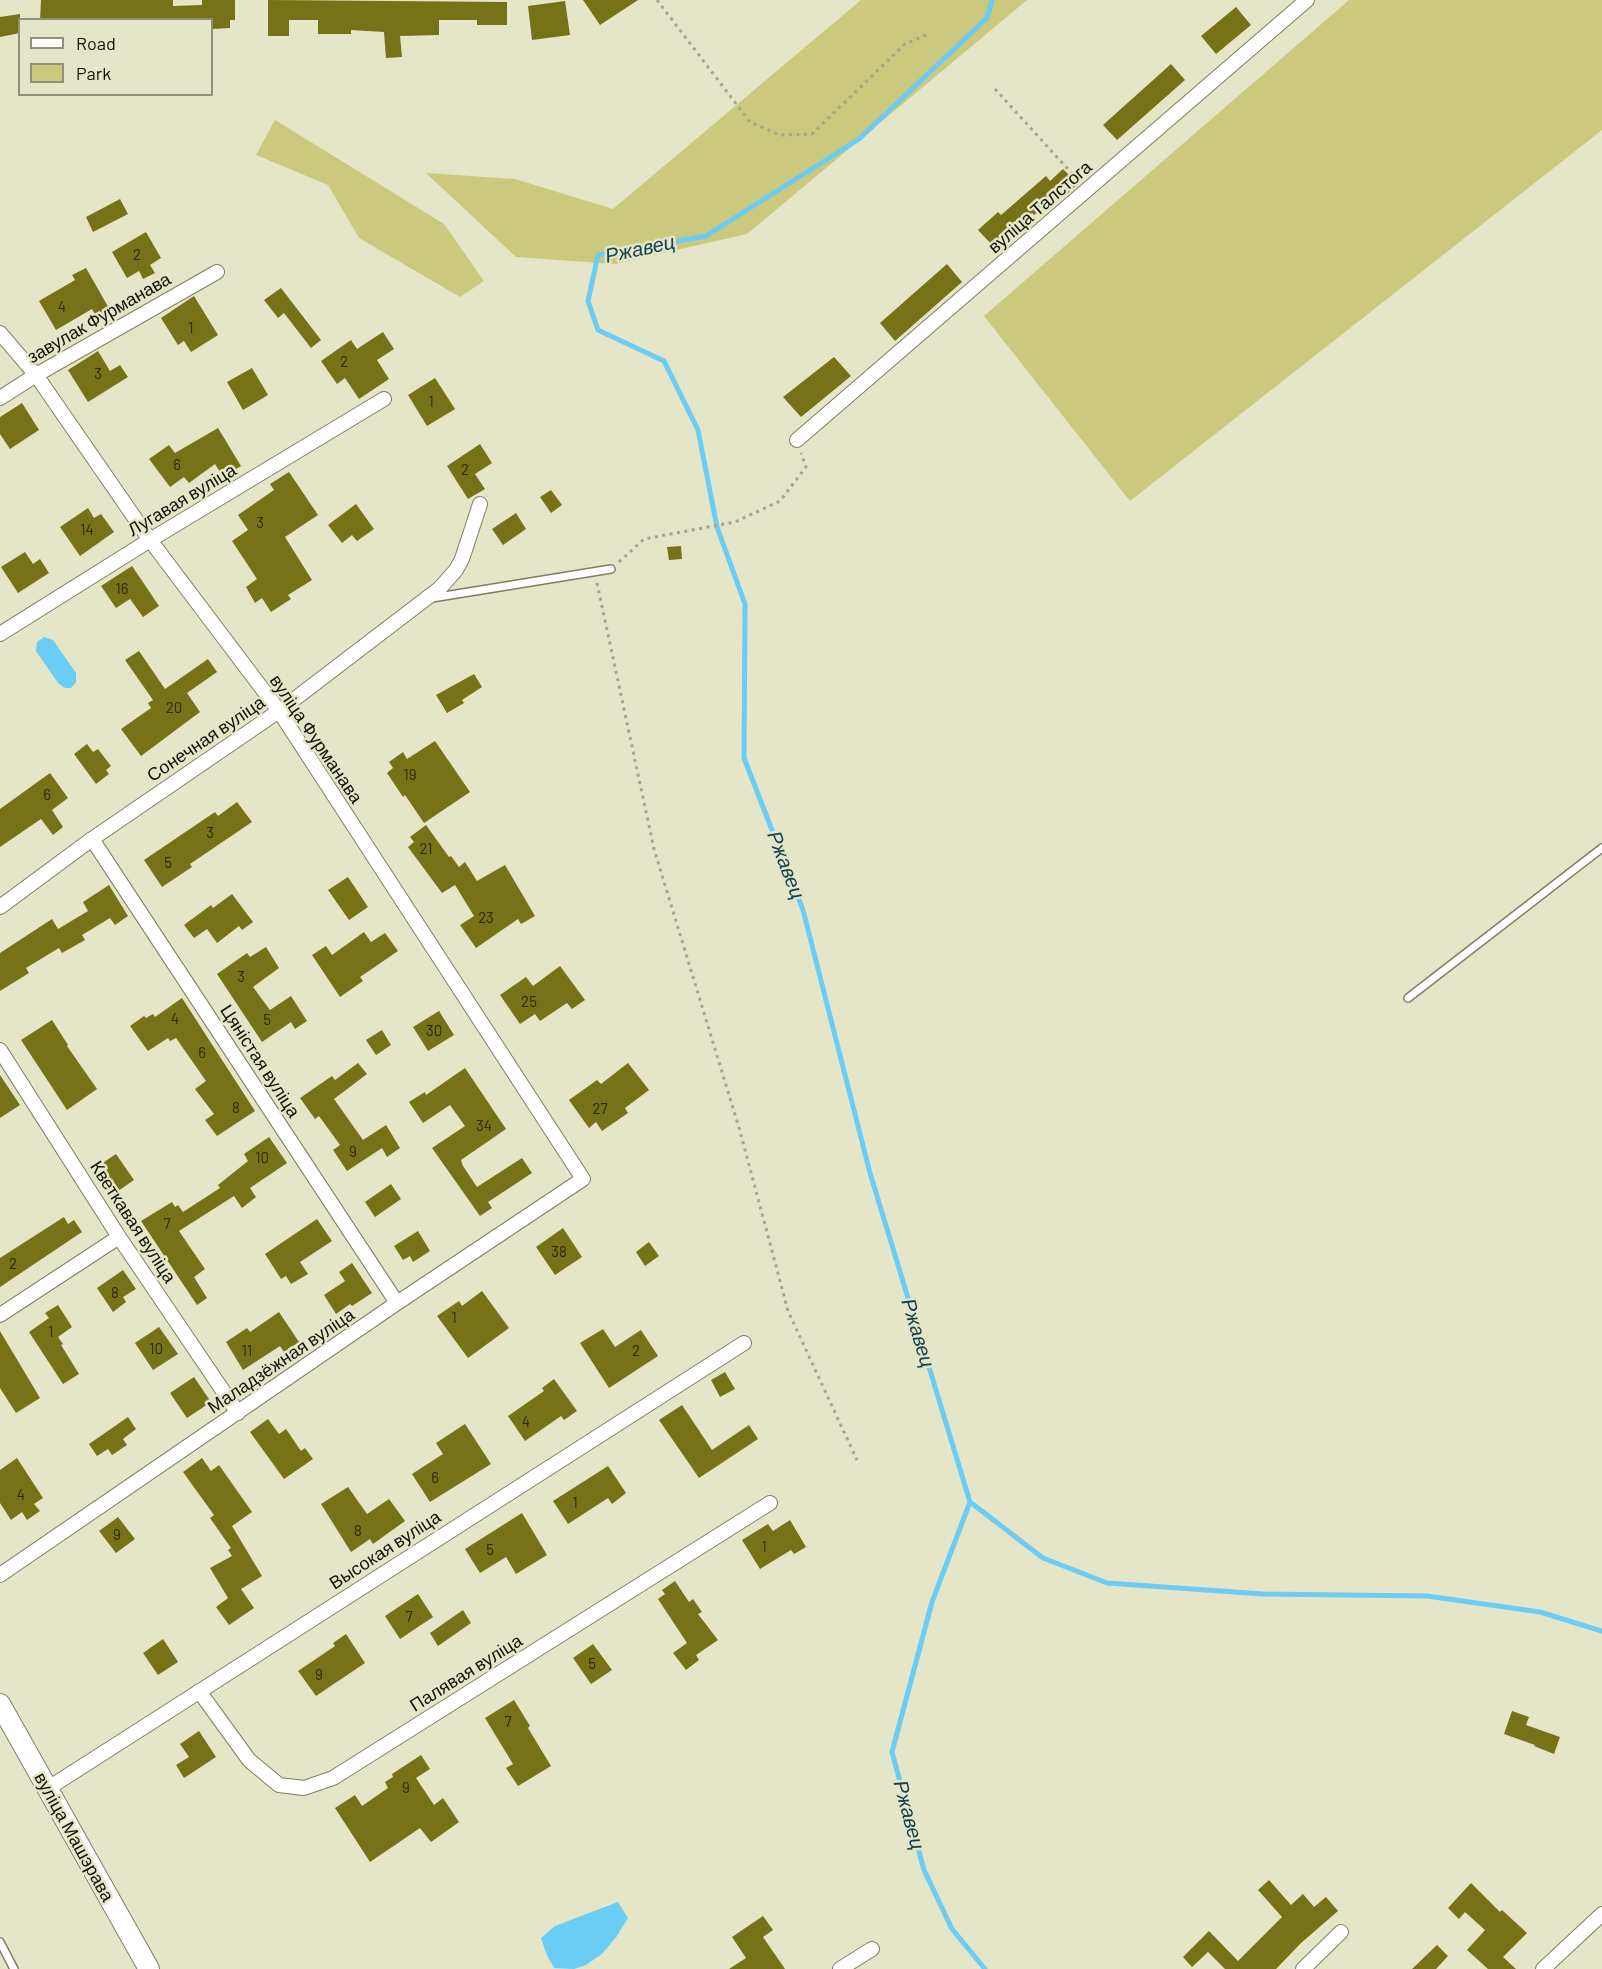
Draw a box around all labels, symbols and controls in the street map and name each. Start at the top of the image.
legend [18,18,213,96]
text: Road [76,32,116,54]
text: Park [76,62,111,84]
street label: вуліца Талстога [984,156,1096,258]
water label: Ржавец [603,230,677,268]
house number: 2 [133,246,141,264]
street label: завулак Фурманава [23,268,175,368]
house number: 4 [58,298,66,316]
house number: 1 [188,319,194,337]
house number: 2 [340,353,348,371]
house number: 3 [94,365,102,383]
house number: 1 [428,393,434,411]
house number: 6 [173,456,181,474]
street label: Лугавая вуліца [124,459,240,541]
house number: 2 [461,461,469,479]
house number: 3 [256,514,264,532]
house number: 14 [80,521,94,539]
house number: 16 [116,580,128,598]
street label: вуліца Фурманава [265,671,367,807]
street label: Сонечная вуліца [143,692,269,786]
house number: 20 [166,699,182,717]
house number: 19 [403,766,417,784]
house number: 6 [43,786,51,804]
house number: 3 [206,824,214,842]
water label: Ржавец [762,828,810,902]
house number: 21 [419,840,433,858]
house number: 5 [164,854,172,872]
house number: 23 [478,909,494,927]
house number: 3 [237,968,245,986]
house number: 25 [521,993,537,1011]
street label: Цяністая вуліца [216,1001,304,1121]
house number: 4 [171,1010,179,1028]
house number: 5 [263,1011,271,1029]
house number: 30 [426,1022,442,1040]
house number: 6 [198,1044,206,1062]
house number: 8 [232,1099,240,1117]
house number: 27 [592,1100,608,1118]
house number: 34 [476,1117,492,1135]
house number: 9 [349,1143,357,1161]
house number: 10 [255,1149,269,1167]
street label: Кветкавая вуліца [86,1157,180,1287]
house number: 7 [163,1215,171,1233]
house number: 38 [551,1243,567,1261]
house number: 2 [9,1255,17,1273]
house number: 8 [111,1284,119,1302]
water label: Ржавец [896,1296,940,1370]
street label: Маладзёжная вуліца [203,1304,359,1418]
house number: 1 [451,1309,457,1327]
house number: 1 [48,1323,54,1341]
house number: 10 [149,1340,163,1358]
house number: 11 [242,1342,252,1360]
house number: 2 [632,1342,640,1360]
house number: 4 [522,1413,530,1431]
house number: 6 [431,1469,439,1487]
house number: 4 [17,1486,25,1504]
house number: 1 [572,1494,578,1512]
street label: Высокая вуліца [325,1506,445,1594]
house number: 8 [354,1522,362,1540]
house number: 9 [113,1526,121,1544]
house number: 1 [761,1538,767,1556]
house number: 5 [486,1541,494,1559]
house number: 7 [405,1608,413,1626]
street label: Палявая вуліца [406,1630,526,1716]
house number: 5 [588,1655,596,1673]
house number: 9 [315,1666,323,1684]
house number: 7 [504,1713,512,1731]
street label: вуліца Машэрава [30,1769,118,1905]
water label: Ржавец [888,1778,930,1852]
house number: 9 [402,1779,410,1797]

